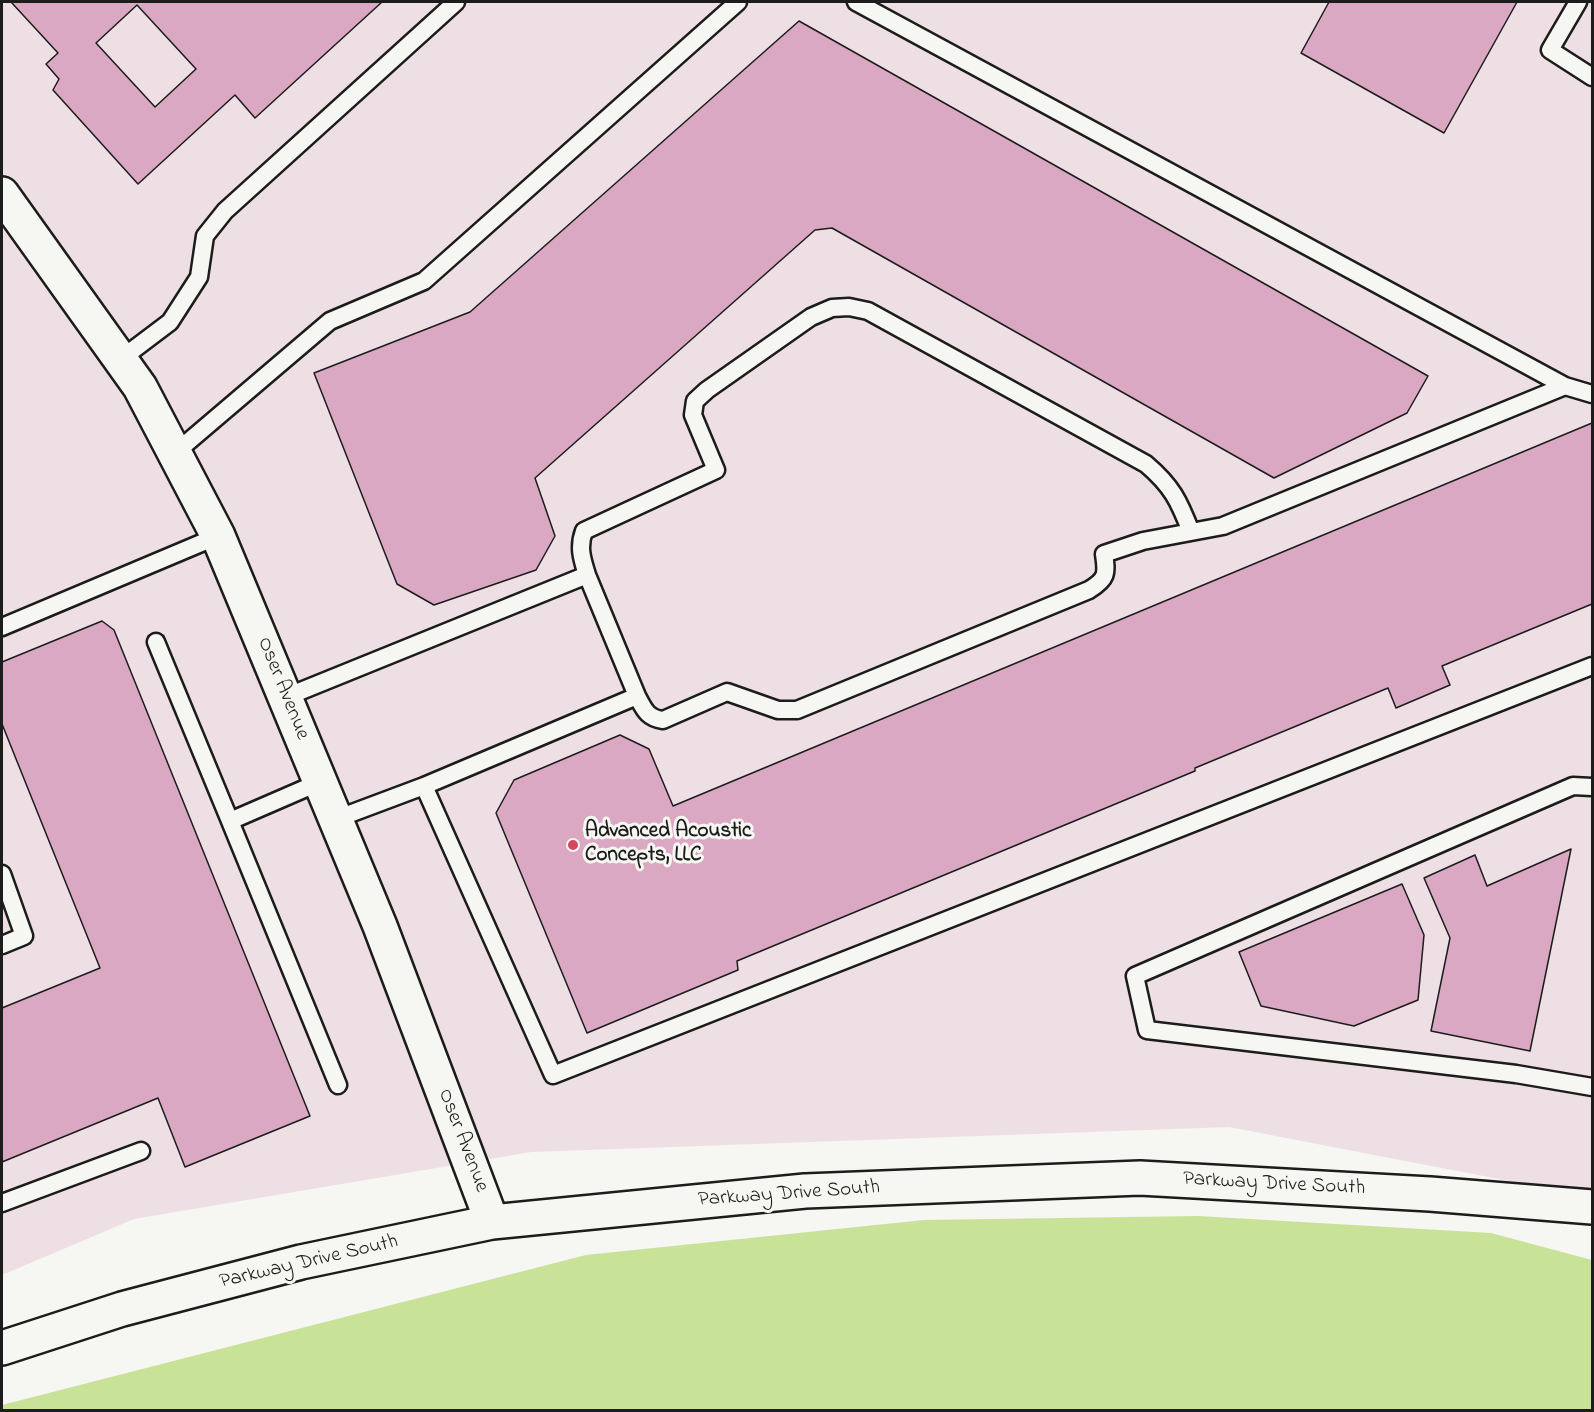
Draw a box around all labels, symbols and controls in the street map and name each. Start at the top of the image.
street label: Oser Avenue [250,634,314,744]
place label: Advanced Acoustic Concepts, LLC [585,820,751,870]
marker: Advanced Acoustic Concepts, LLC [566,838,580,852]
street label: Oser Avenue [431,1086,493,1196]
street label: Parkway Drive South [1182,1168,1366,1202]
street label: Parkway Drive South [697,1176,881,1214]
street label: Parkway Drive South [217,1230,401,1296]

